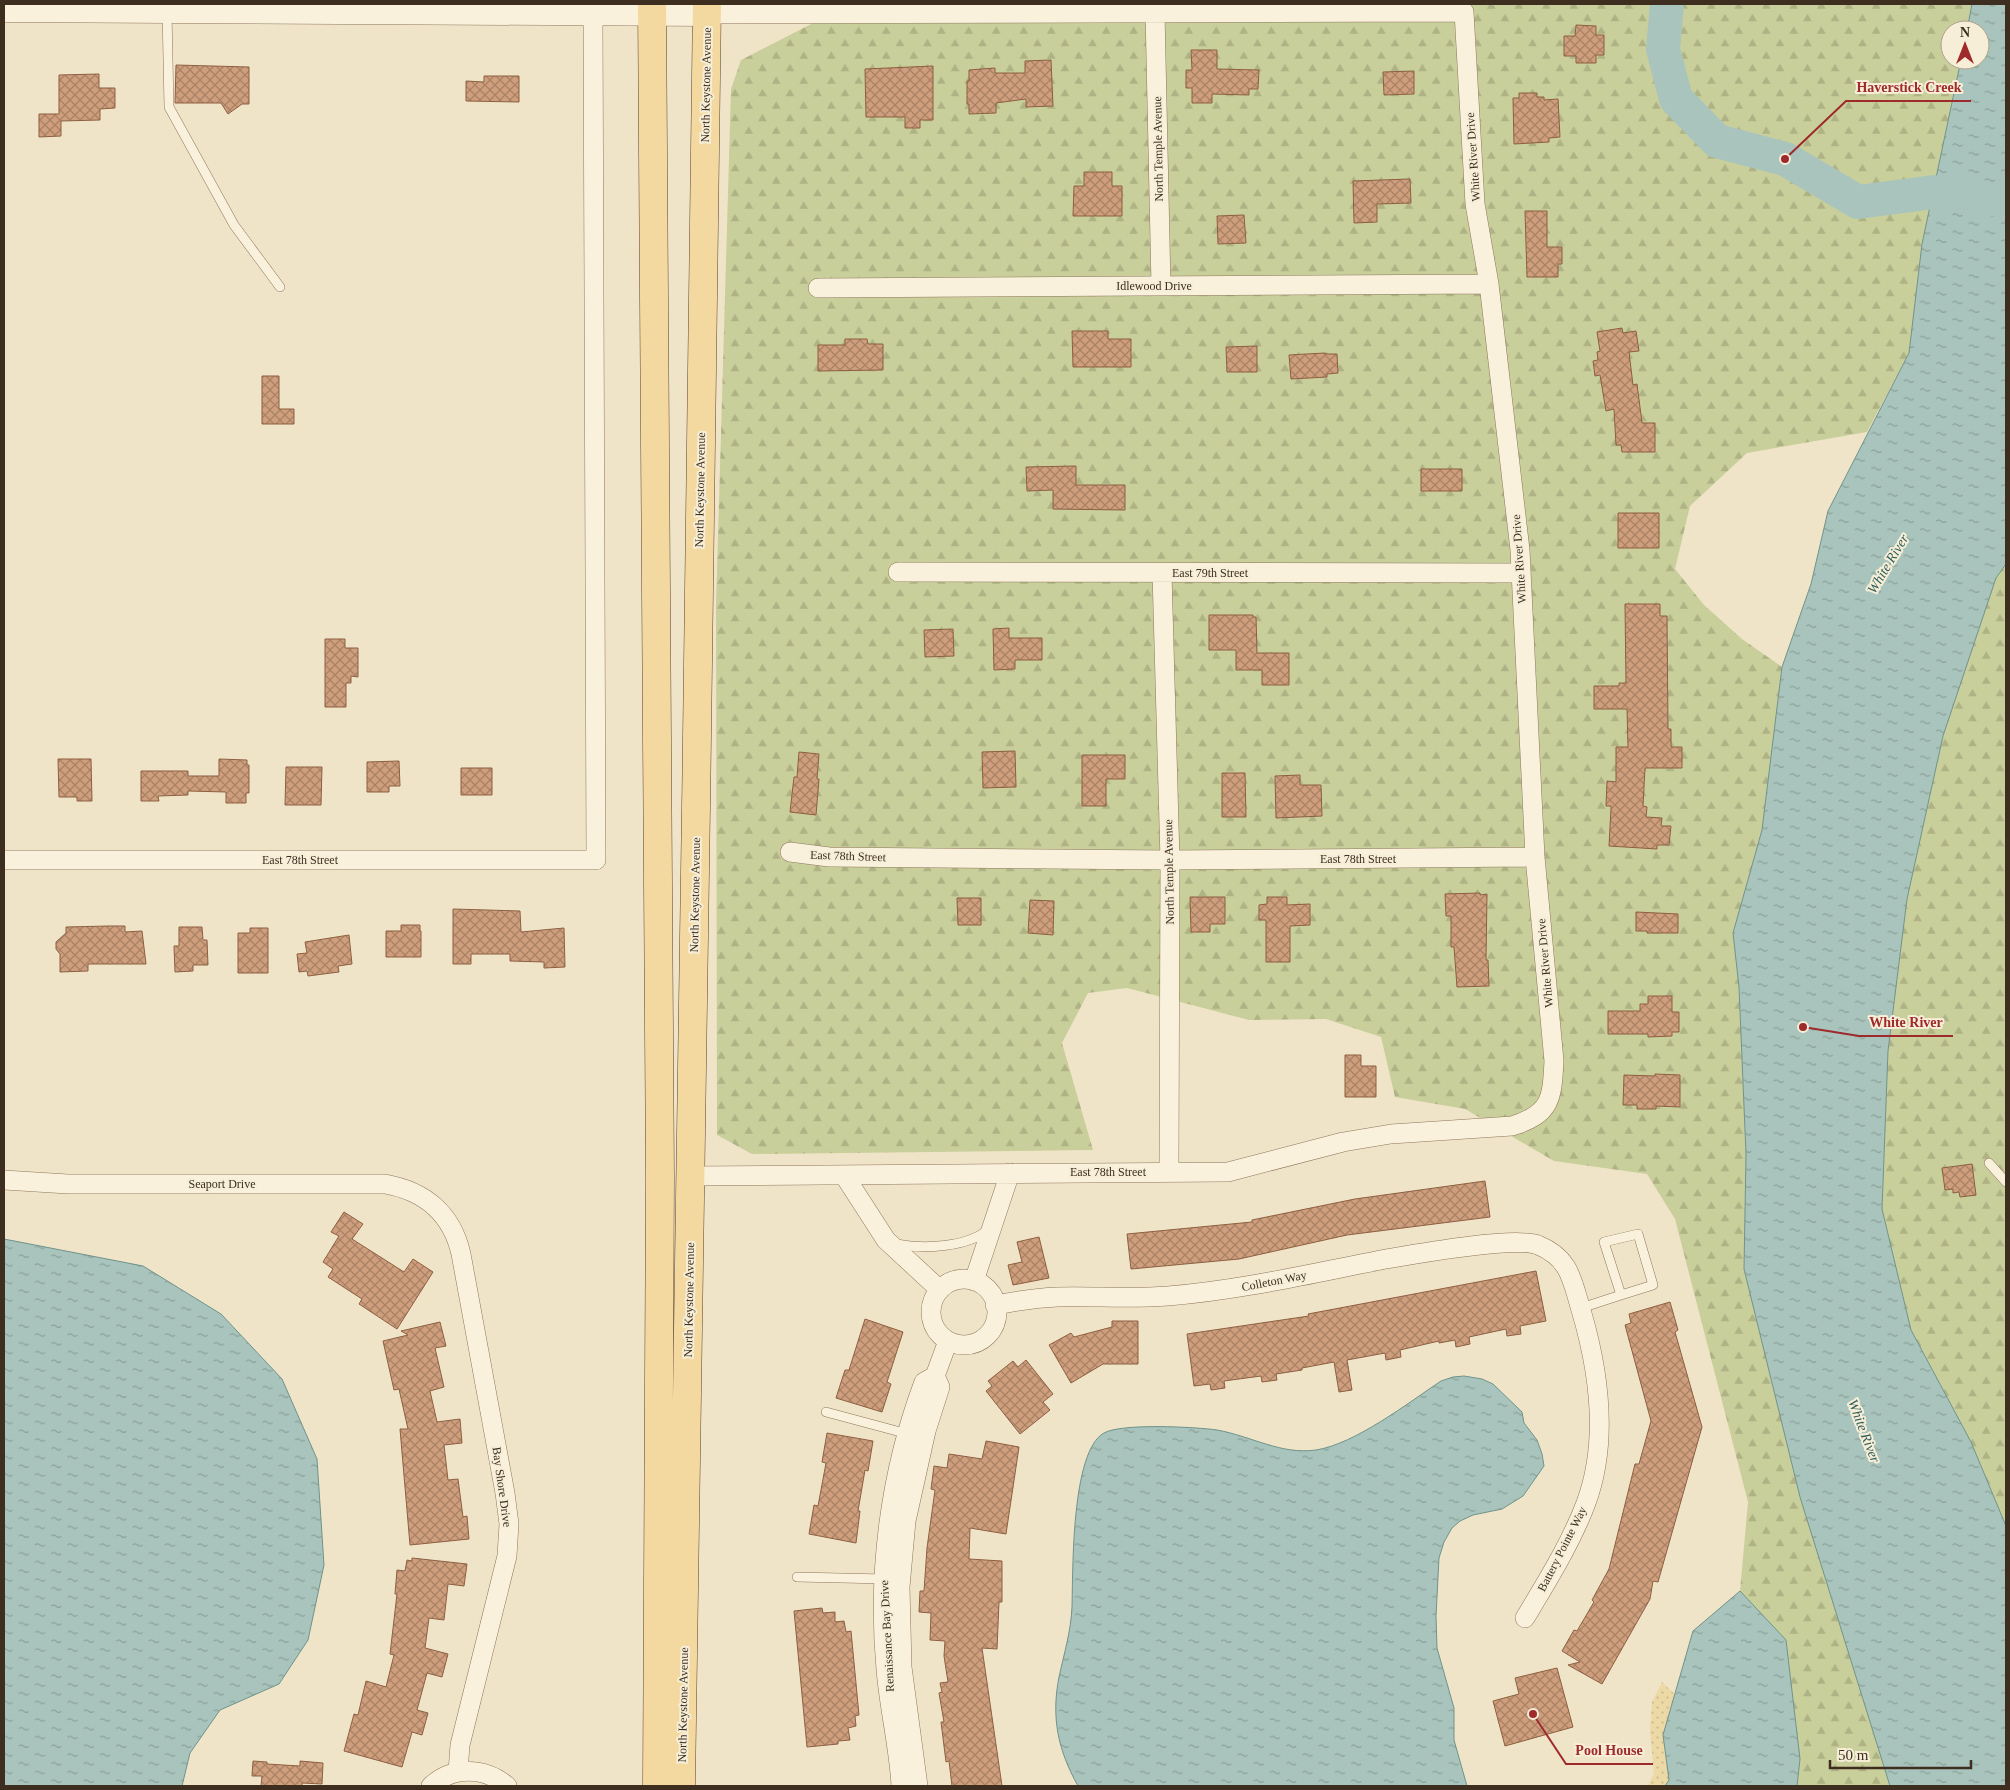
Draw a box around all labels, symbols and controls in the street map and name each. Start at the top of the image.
north arrow [1940,20,1990,70]
text: N [1960,25,1970,40]
street label: North Keystone Avenue [698,27,714,143]
callout: Haverstick Creek [1846,72,1971,101]
text: Haverstick Creek [1856,80,1962,95]
street label: North Temple Avenue [1150,96,1166,202]
street label: White River Drive [1463,112,1483,202]
street label: Idlewood Drive [1116,279,1192,293]
street label: North Keystone Avenue [692,432,708,548]
street label: White River Drive [1509,514,1529,604]
water label: White River [1864,531,1912,596]
street label: East 79th Street [1172,566,1249,580]
street label: North Temple Avenue [1161,819,1177,925]
street label: North Keystone Avenue [687,837,703,953]
street label: East 78th Street [810,848,887,864]
street label: East 78th Street [1320,852,1397,866]
street label: East 78th Street [262,853,339,867]
street label: White River Drive [1534,918,1556,1008]
callout: White River [1859,1007,1953,1036]
text: White River [1869,1015,1943,1030]
street label: East 78th Street [1070,1165,1147,1179]
street label: Seaport Drive [189,1177,255,1191]
street label: North Keystone Avenue [681,1242,697,1358]
street label: Colleton Way [1240,1268,1308,1294]
water label: White River [1845,1397,1883,1465]
street label: Bay Shore Drive [489,1446,515,1528]
street label: Battery Pointe Way [1535,1504,1589,1594]
street label: Renaissance Bay Drive [877,1580,897,1692]
street label: North Keystone Avenue [675,1647,691,1763]
callout: Pool House [1566,1735,1653,1764]
scale bar [1830,1738,1971,1770]
text: Pool House [1575,1743,1643,1758]
text: 50 m [1838,1747,1869,1763]

